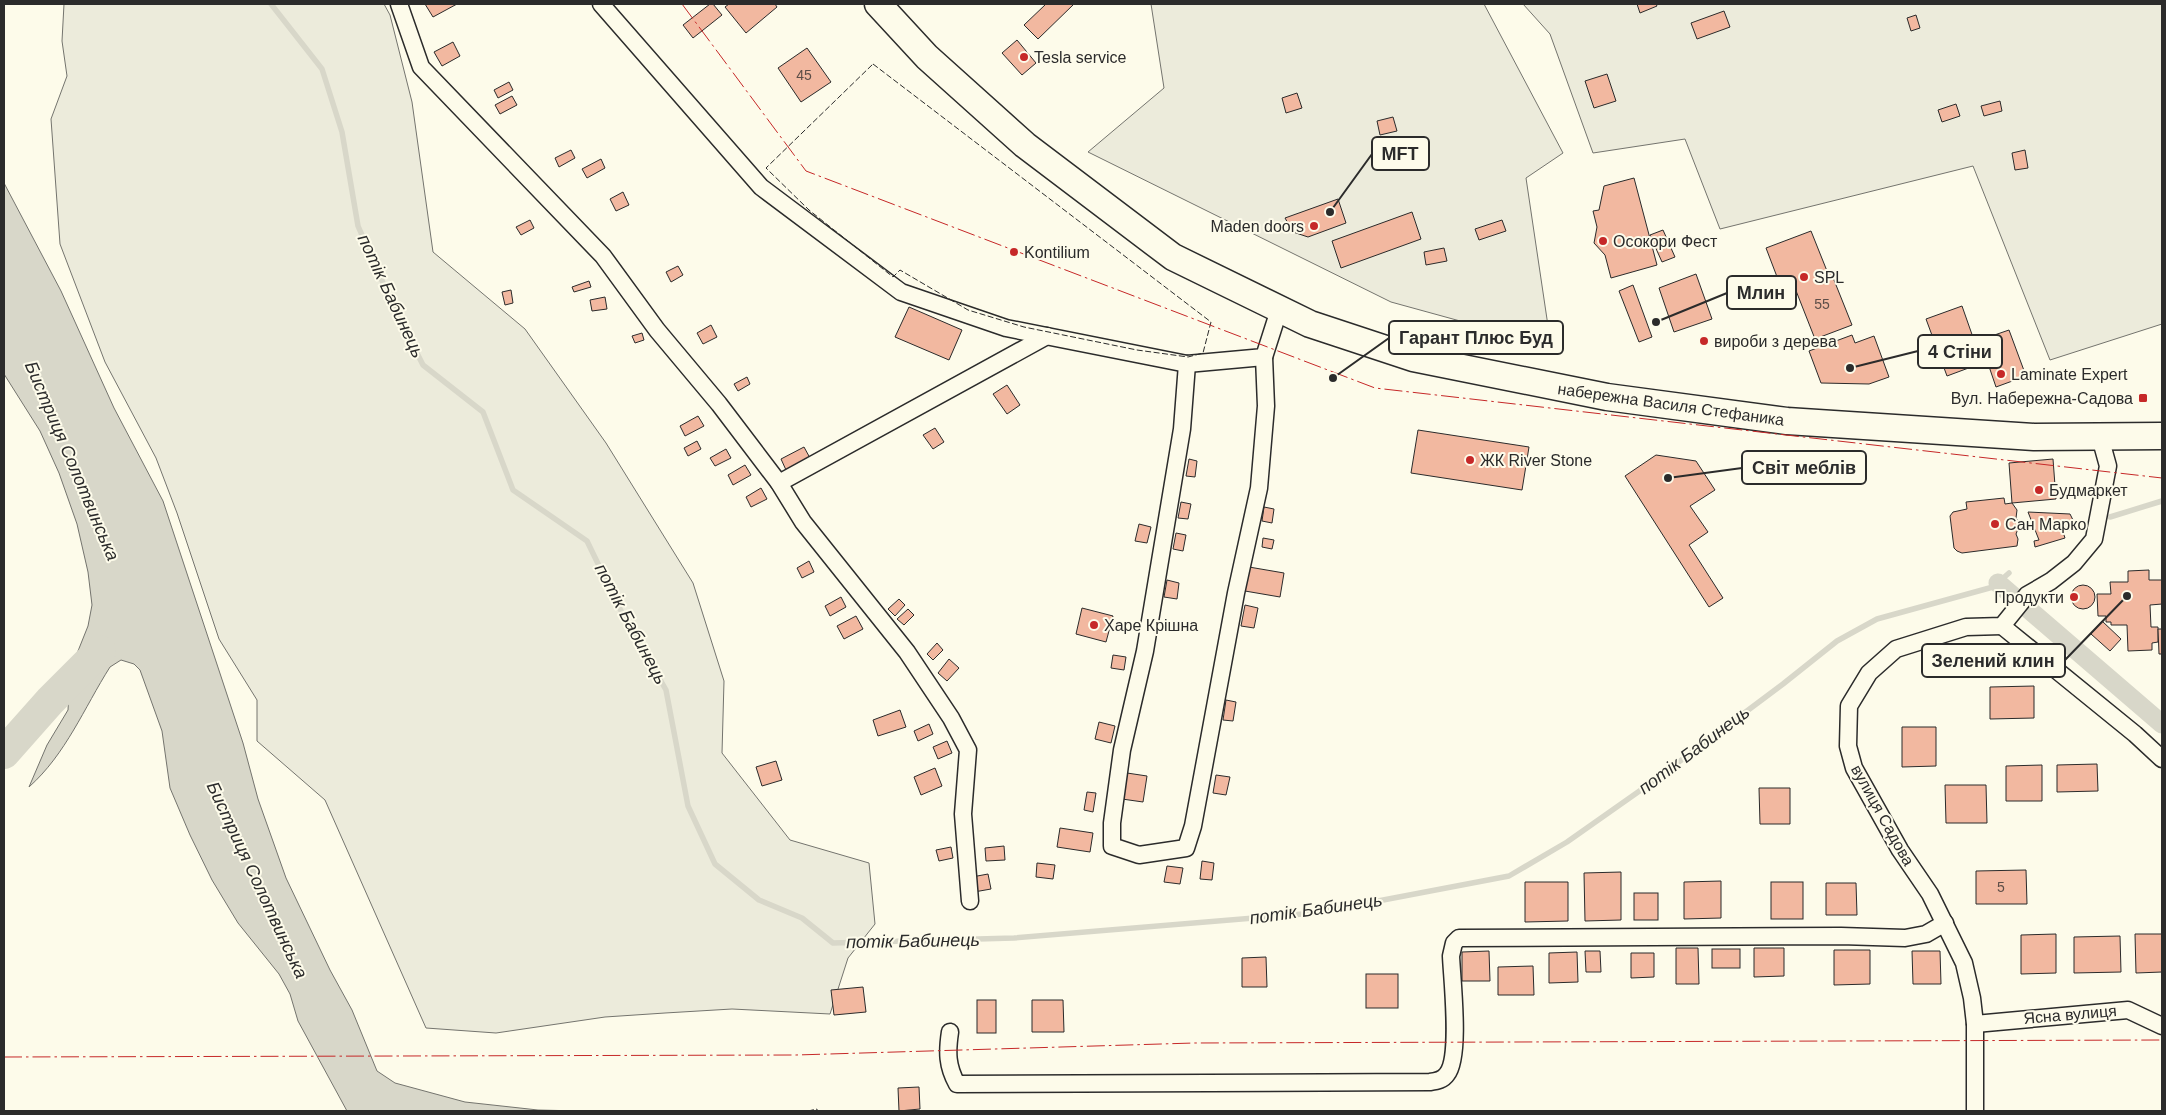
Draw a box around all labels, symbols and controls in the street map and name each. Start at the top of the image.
place label: Tesla service [1034,49,1127,66]
marker: Tesla service [1018,51,1030,63]
house number: 45 [796,67,812,83]
callout: MFT [1372,137,1429,170]
text: MFT [1382,144,1418,164]
place label: Maden doors [1211,218,1304,235]
marker: Maden doors [1308,220,1320,232]
water label: потік Бабинець [354,231,428,361]
place label: Осокори Фест [1613,233,1718,250]
marker: Осокори Фест [1597,235,1609,247]
place label: Kontilium [1024,244,1090,261]
marker: Kontilium [1008,246,1020,258]
place label: SPL [1814,269,1844,286]
marker: SPL [1798,271,1810,283]
callout: Млин [1727,276,1796,309]
text: Млин [1737,283,1785,303]
house number: 55 [1814,296,1830,312]
callout: Гарант Плюс Буд [1389,321,1563,354]
text: Гарант Плюс Буд [1399,328,1554,348]
place label: вироби з дерева [1714,333,1837,350]
marker: вироби з дерева [1698,335,1710,347]
callout: 4 Стіни [1918,335,2002,368]
text: 4 Стіни [1928,342,1992,362]
water label: Бистриця Солотвинська [21,358,123,564]
place label: Laminate Expert [2011,366,2128,383]
marker: Laminate Expert [1995,368,2007,380]
street label: набережна Василя Стефаника [1556,380,1785,429]
place label: Вул. Набережна-Садова [1951,390,2133,407]
marker: Вул. Набережна-Садова [2137,392,2149,404]
callout: Світ меблів [1742,451,1866,484]
place label: ЖК River Stone [1480,452,1592,469]
marker: ЖК River Stone [1464,454,1476,466]
text: Світ меблів [1752,458,1856,478]
place label: Будмаркет [2049,482,2128,499]
marker: Будмаркет [2033,484,2045,496]
place label: Сан Марко [2005,516,2086,533]
marker: Сан Марко [1989,518,2001,530]
water label: потік Бабинець [591,560,671,688]
place label: Продукти [1994,589,2064,606]
marker: Продукти [2068,591,2080,603]
place label: Харе Крішна [1104,617,1198,634]
marker: Харе Крішна [1088,619,1100,631]
callout: Зелений клин [1922,644,2065,677]
text: Зелений клин [1931,651,2055,671]
water label: потік Бабинець [1634,702,1754,798]
street label: вулиця Садова [1848,762,1917,869]
water label: Бистриця Солотвинська [203,779,311,981]
house number: 5 [1997,879,2005,895]
water label: потік Бабинець [1248,890,1384,928]
water label: потік Бабинець [846,930,980,952]
street label: Ясна вулиця [2023,1002,2117,1027]

